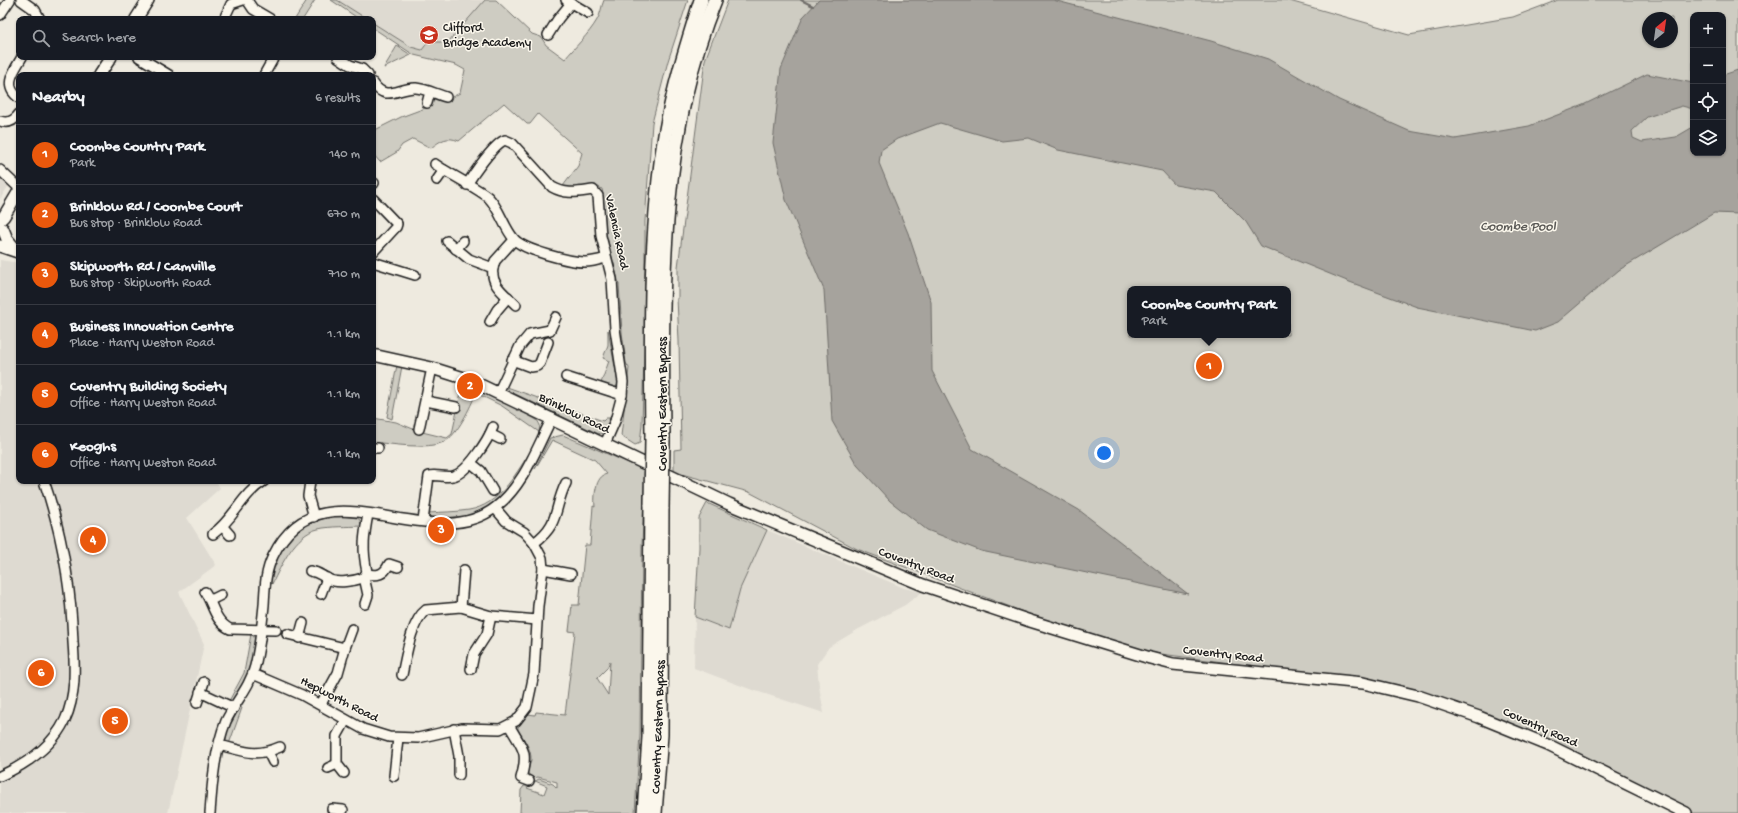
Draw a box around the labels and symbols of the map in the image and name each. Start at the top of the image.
north arrow [1642,12,1678,48]
place label: Clifford Bridge Academy [442,21,532,51]
school or university icon: Clifford Bridge Academy [418,24,440,46]
street label: Valencia Road [601,192,632,272]
water label: Coombe Pool [1480,219,1557,236]
street label: Coventry Eastern Bypass [656,336,671,471]
pin: 1 [1196,351,1222,381]
pin: 2 [457,371,483,401]
street label: Brinklow Road [535,390,613,438]
your location [1094,443,1114,463]
pin: 3 [428,515,454,545]
pin: 4 [80,525,106,555]
street label: Coventry Road [876,545,957,588]
street label: Coventry Road [1182,643,1265,667]
pin: 6 [28,658,54,688]
street label: Coventry Eastern Bypass [649,659,669,794]
street label: Hepworth Road [297,674,382,727]
street label: Coventry Road [1500,705,1581,752]
pin: 5 [102,706,128,736]

